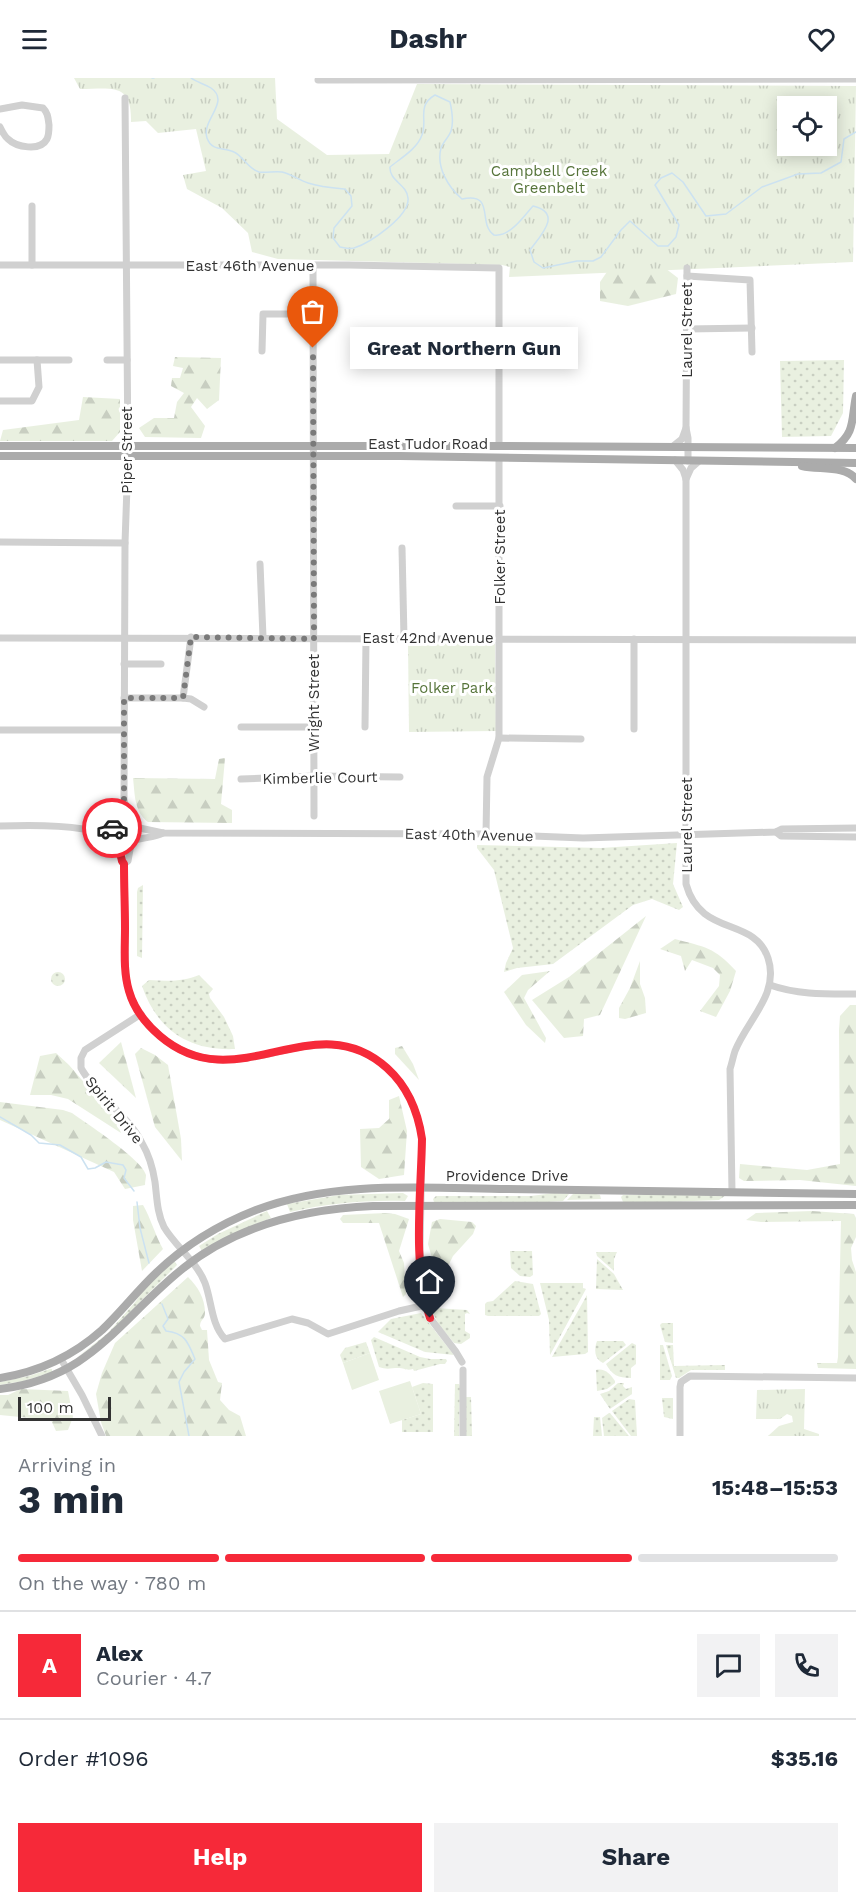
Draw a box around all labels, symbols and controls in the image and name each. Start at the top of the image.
icon: menu [18,23,51,56]
text: Dashr [389,23,467,55]
icon: heart [805,23,838,56]
map controls [777,96,837,156]
button: locate [777,96,837,156]
park label: Campbell Creek Greenbelt [491,162,608,197]
street label: East 46th Avenue [186,257,314,275]
street label: Laurel Street [678,282,696,378]
pin [287,286,338,348]
icon: bag [296,295,329,328]
callout: Great Northern Gun [349,327,577,369]
text: Great Northern Gun [367,336,561,360]
street label: Piper Street [118,406,136,494]
street label: East Tudor Road [368,435,488,453]
street label: Folker Street [491,509,509,604]
street label: East 42nd Avenue [362,629,494,647]
street label: Wright Street [305,653,323,752]
park label: Folker Park [411,679,493,697]
street label: Kimberlie Court [262,768,378,788]
street label: Laurel Street [678,777,696,873]
courier [82,798,142,858]
icon: car [96,812,129,845]
street label: East 40th Avenue [404,825,534,845]
street label: Spirit Drive [81,1073,147,1147]
street label: Providence Drive [446,1167,568,1185]
pin [404,1256,455,1318]
icon: home [413,1265,446,1298]
scale bar [18,1394,111,1422]
text: 100 m [27,1398,74,1417]
text: Arriving in [18,1453,116,1477]
text: 15:48–15:53 [712,1475,838,1500]
text: 3 min [18,1477,125,1522]
text: On the way · 780 m [18,1571,206,1595]
button: chat [697,1634,760,1697]
button: phone [775,1634,838,1697]
text: Alex [96,1641,143,1666]
text: A [42,1653,57,1678]
text: Courier · 4.7 [96,1666,212,1690]
text: Order #1096 [18,1746,149,1771]
text: $35.16 [771,1746,838,1771]
button: Help [18,1823,422,1892]
button: Share [434,1823,838,1892]

